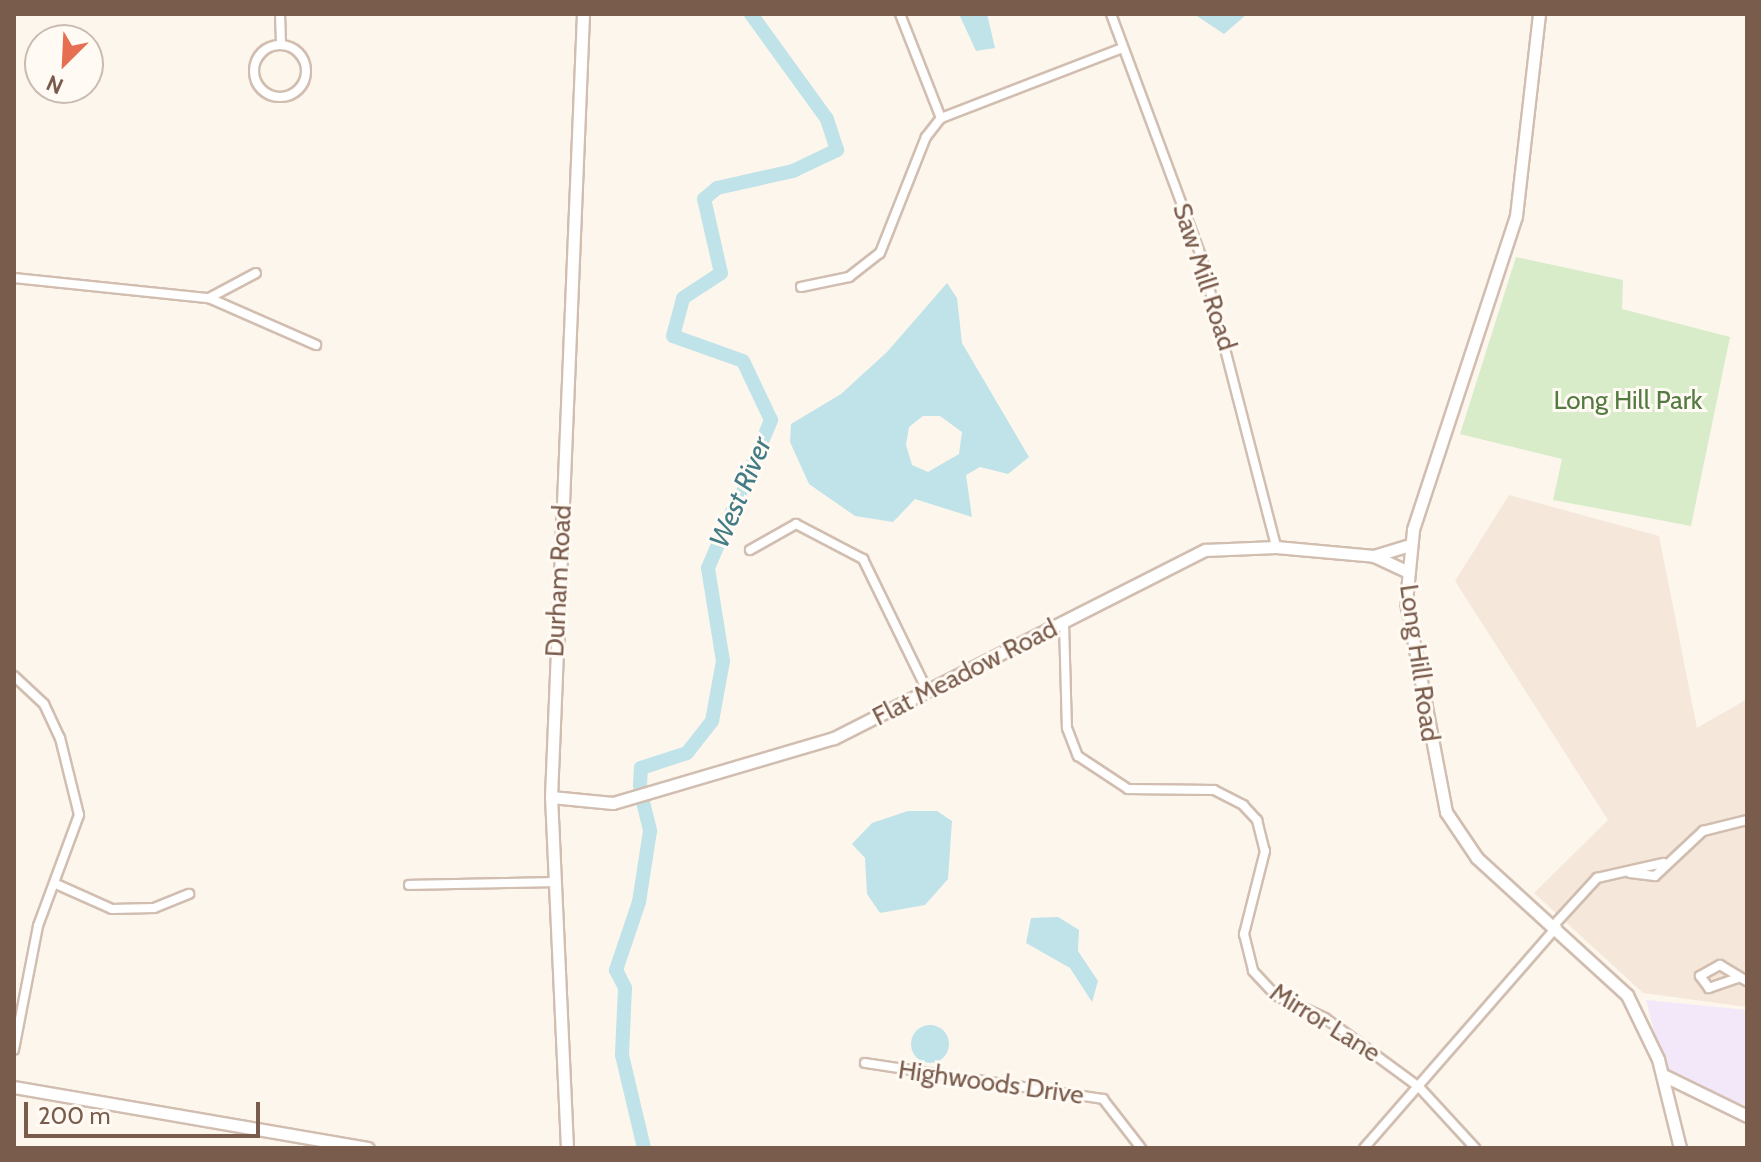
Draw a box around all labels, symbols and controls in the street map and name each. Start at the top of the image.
north arrow [24,24,104,104]
text: N [42,69,67,100]
street label: Saw Mill Road [1166,199,1242,355]
park label: Long Hill Park [1553,385,1703,417]
water label: West River [702,432,778,552]
street label: Durham Road [539,504,579,658]
street label: Long Hill Road [1393,582,1445,744]
street label: Flat Meadow Road [868,613,1062,733]
street label: Mirror Lane [1264,977,1386,1069]
street label: Highwoods Drive [896,1055,1086,1111]
scale bar [28,1086,264,1136]
text: 200 m [38,1101,111,1130]

